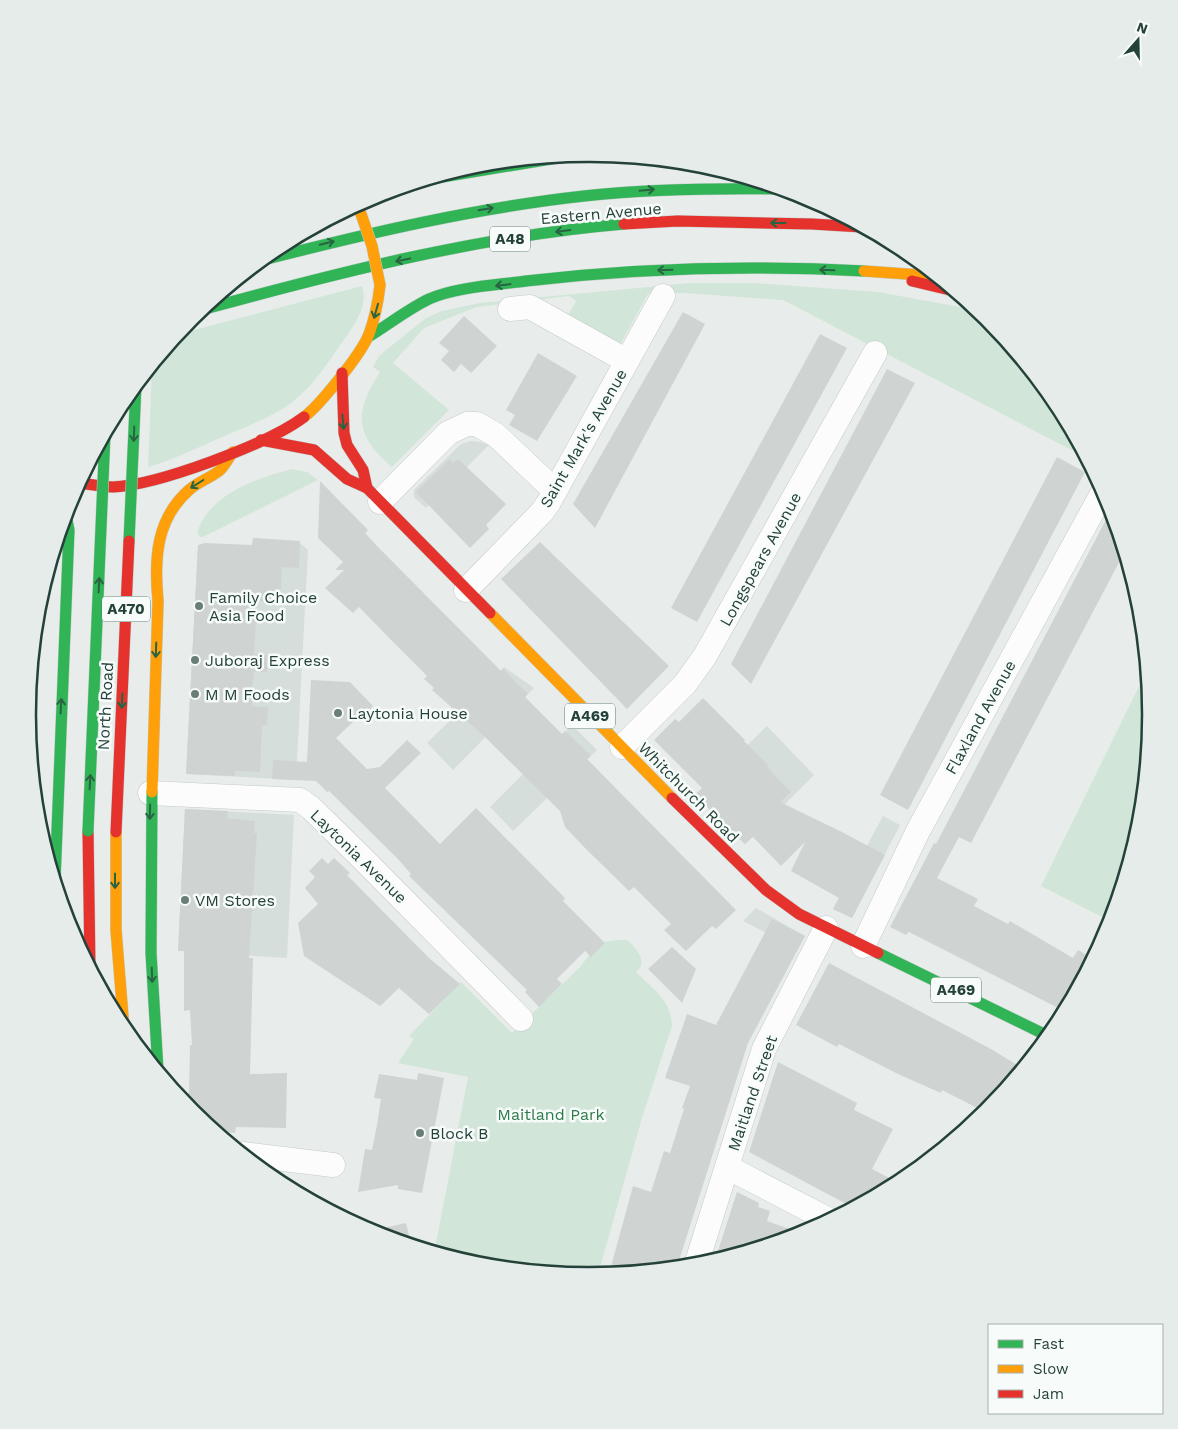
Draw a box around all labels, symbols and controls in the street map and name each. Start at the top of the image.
north arrow [1113,15,1163,65]
text: N [1135,18,1150,37]
one-way arrow [639,185,655,195]
street label: Eastern Avenue [540,199,662,228]
one-way arrow [477,204,493,214]
one-way arrow [770,218,786,228]
road number: A48 [490,226,530,252]
one-way arrow [556,227,572,237]
one-way arrow [318,238,334,247]
one-way arrow [396,255,412,265]
one-way arrow [657,266,673,275]
one-way arrow [820,266,836,275]
one-way arrow [496,280,512,290]
one-way arrow [371,303,381,319]
street label: Saint Mark's Avenue [536,366,631,511]
one-way arrow [338,413,347,429]
one-way arrow [130,426,139,442]
one-way arrow [191,479,205,489]
street label: Longspears Avenue [716,489,805,630]
one-way arrow [94,577,103,593]
place label: Family Choice Asia Food [209,588,317,625]
road number: A470 [102,596,150,622]
marker: Family Choice Asia Food [193,600,205,612]
one-way arrow [152,642,161,658]
place label: Juboraj Express [205,651,330,670]
marker: Juboraj Express [189,654,201,666]
street label: Flaxland Avenue [941,657,1020,778]
street label: North Road [94,661,117,751]
place label: M M Foods [205,685,290,704]
marker: M M Foods [189,688,201,700]
one-way arrow [117,693,127,709]
one-way arrow [57,698,66,714]
place label: Laytonia House [348,704,468,723]
road number: A469 [565,704,615,728]
marker: Laytonia House [332,707,344,719]
street label: Whitchurch Road [634,738,743,847]
one-way arrow [85,774,94,790]
one-way arrow [145,804,155,820]
street label: Laytonia Avenue [306,805,411,907]
one-way arrow [110,872,120,888]
place label: VM Stores [195,891,275,910]
marker: VM Stores [179,894,191,906]
one-way arrow [148,967,157,983]
road number: A469 [931,978,981,1002]
street label: Maitland Street [724,1033,781,1154]
park label: Maitland Park [497,1105,605,1124]
place label: Block B [430,1124,489,1143]
marker: Block B [414,1127,426,1139]
legend [988,1324,1163,1414]
text: Fast [1033,1335,1065,1353]
text: Slow [1033,1360,1069,1378]
text: Jam [1033,1385,1064,1403]

